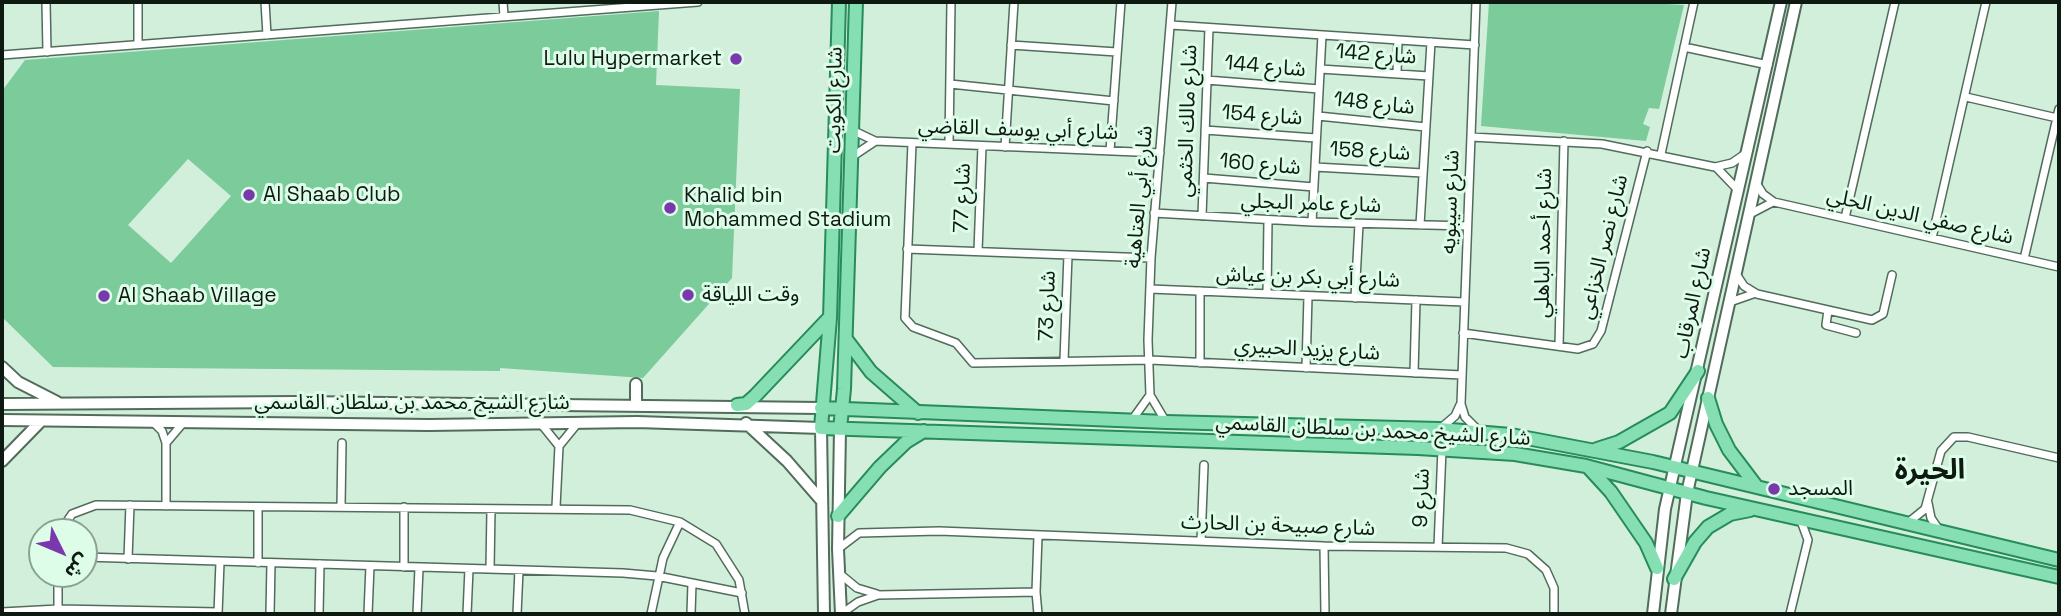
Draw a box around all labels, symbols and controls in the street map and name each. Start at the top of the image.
street label: شارع 142 [1335,40,1417,70]
street label: شارع مالك الخثمي [1173,44,1203,198]
place label: Lulu Hypermarket [543,46,722,72]
street label: شارع الكويت [821,46,849,154]
marker: Lulu Hypermarket [728,51,744,67]
street label: شارع 144 [1223,51,1307,83]
street label: شارع 148 [1332,87,1416,121]
street label: شارع 154 [1221,101,1303,131]
street label: شارع أبي يوسف القاضي [917,114,1119,146]
street label: شارع أبي العتاهية [1121,125,1159,269]
street label: شارع 158 [1329,137,1411,167]
street label: شارع 160 [1218,149,1302,181]
street label: شارع سيبويه [1437,149,1465,255]
street label: شارع 77 [949,163,977,233]
street label: شارع أحمد الباهلي [1530,168,1558,318]
street label: شارع نصر الخزاعي [1574,172,1634,322]
place label: Al Shaab Club [263,182,401,208]
place label: Khalid bin Mohammed Stadium [684,183,891,233]
street label: شارع صفي الدين الحلي [1824,183,2016,251]
marker: Al Shaab Club [241,187,257,203]
street label: شارع عامر البجلي [1240,189,1382,219]
marker: Khalid bin Mohammed Stadium [662,200,678,216]
street label: شارع المرقاب [1669,245,1717,361]
street label: شارع أبي بكر بن عياش [1216,262,1400,294]
street label: شارع 73 [1034,270,1062,342]
place label: وقت اللياقة [702,282,799,308]
place label: Al Shaab Village [118,283,277,309]
marker: وقت اللياقة [680,287,696,303]
marker: Al Shaab Village [96,288,112,304]
street label: شارع يزيد الحبيري [1233,334,1381,366]
street label: شارع الشيخ محمد بن سلطان القاسمي [254,390,570,416]
street label: شارع الشيخ محمد بن سلطان القاسمي [1215,410,1531,452]
district label: الحيرة [1895,454,1965,488]
street label: شارع 9 [1408,468,1436,528]
place label: المسجد [1788,476,1853,502]
marker: المسجد [1766,481,1782,497]
street label: شارع صبيحة بن الحارث [1181,510,1375,542]
north arrow [28,518,98,588]
text: ش [59,548,95,584]

